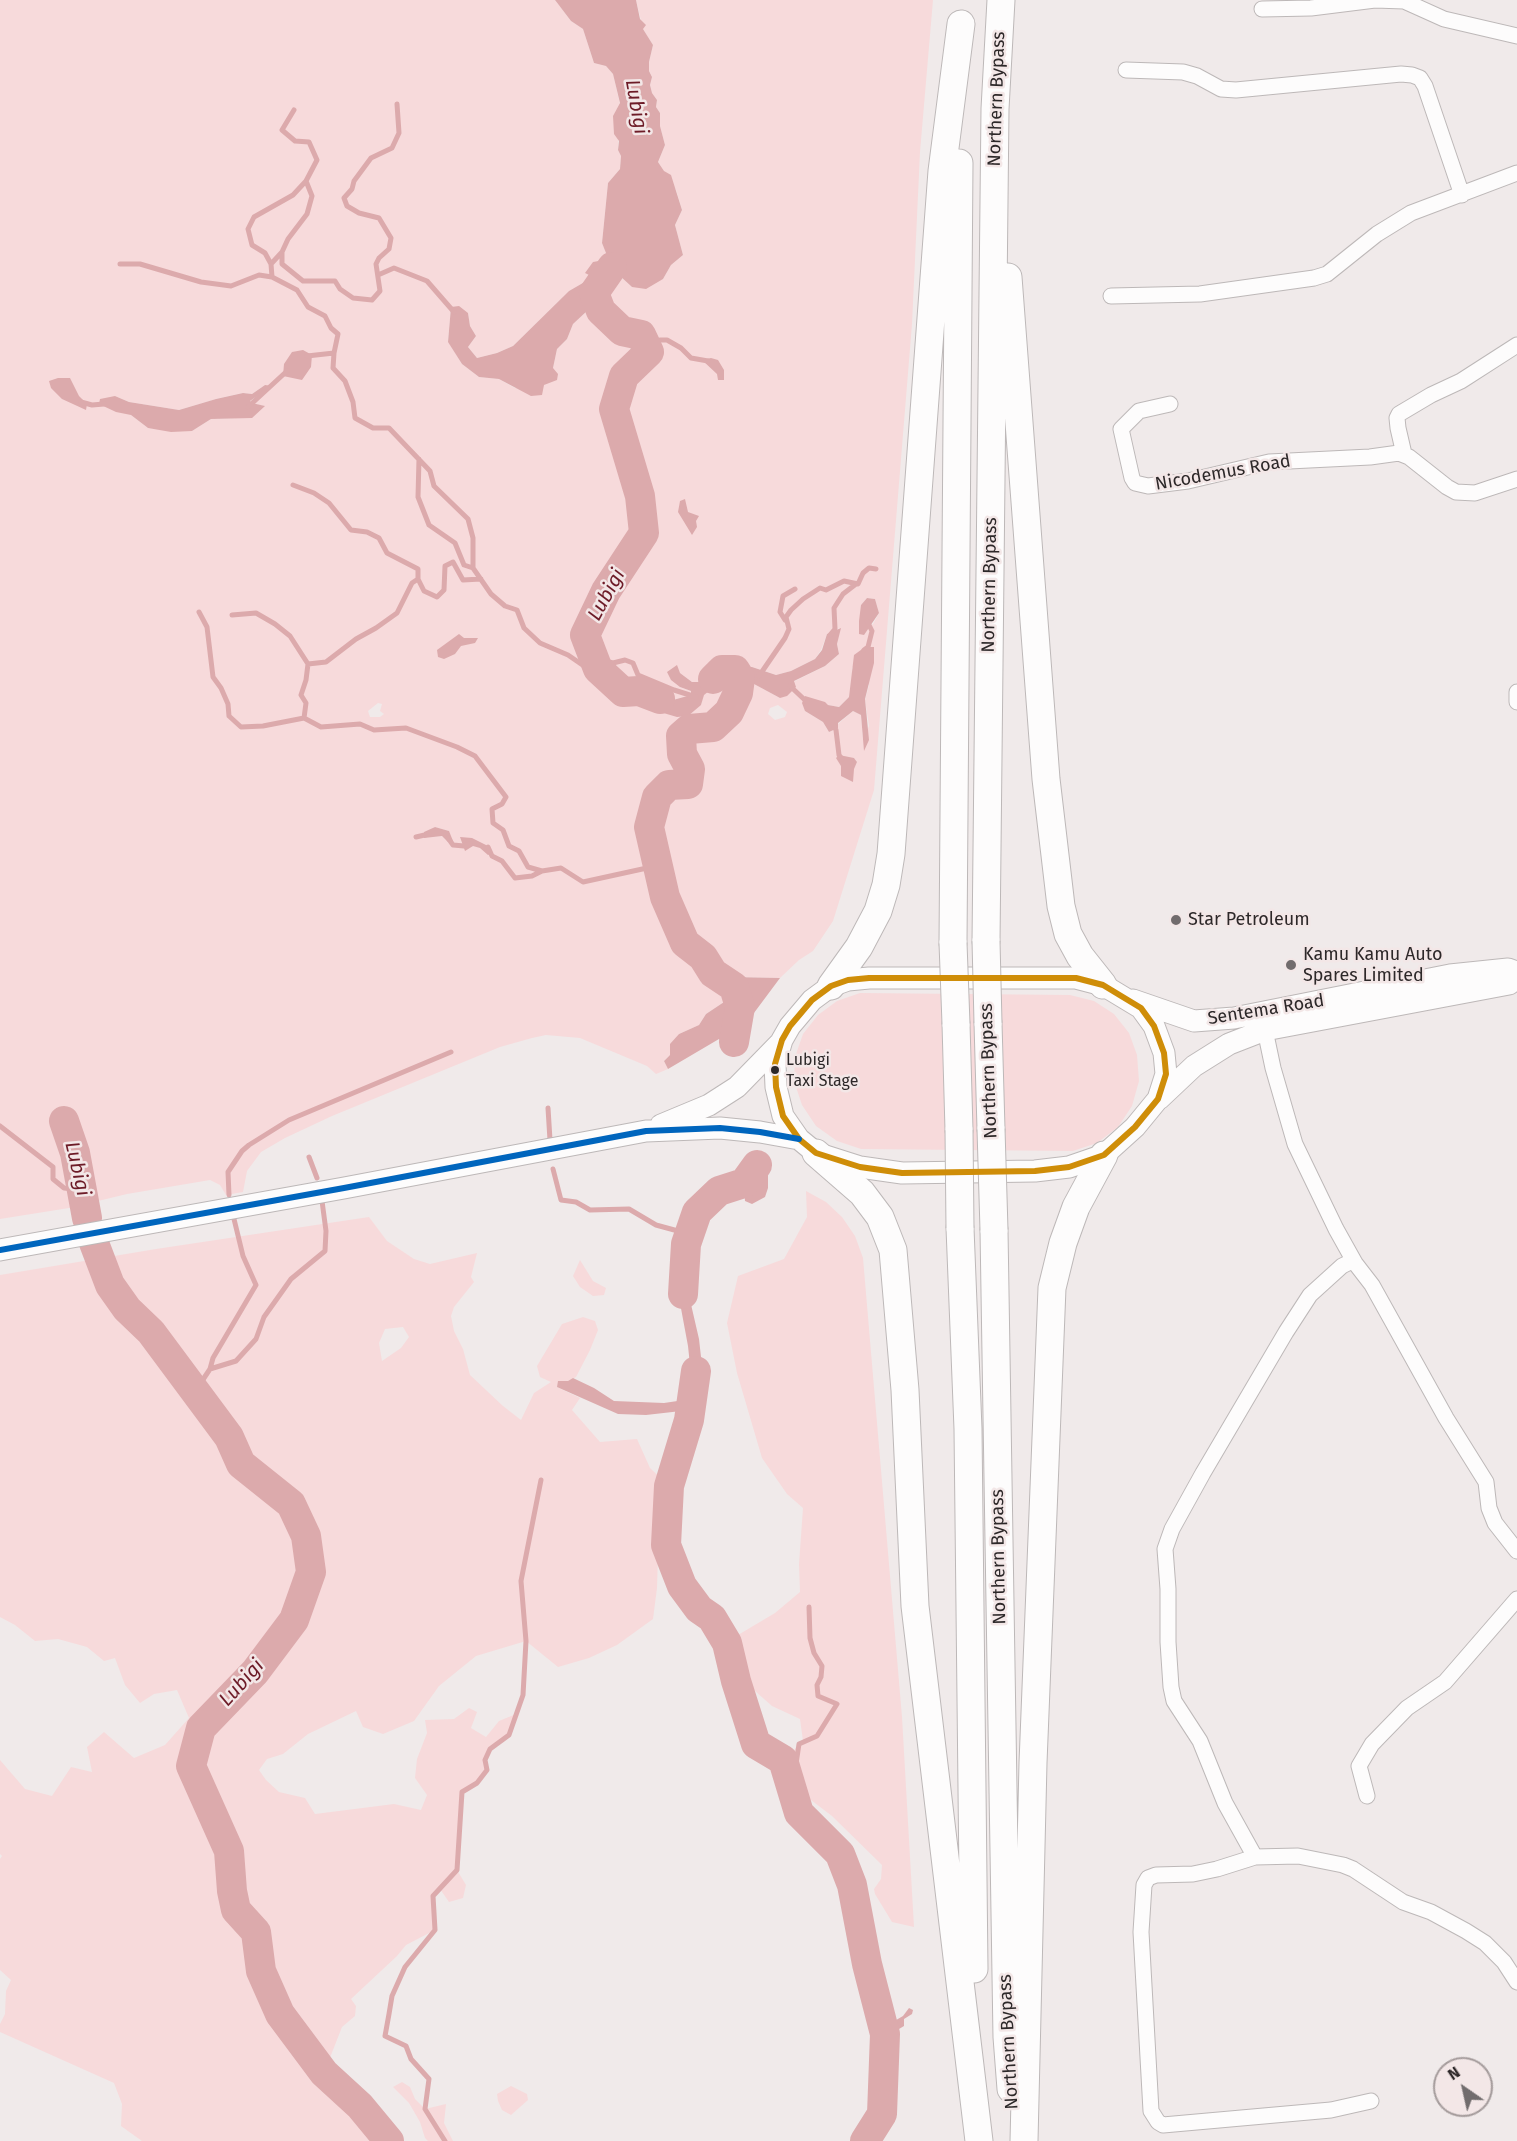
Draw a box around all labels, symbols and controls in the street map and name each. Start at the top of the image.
street label: Northern Bypass [984,31,1010,167]
water label: Lubigi [619,78,653,136]
street label: Nicodemus Road [1154,450,1292,496]
street label: Northern Bypass [978,517,1002,653]
water label: Lubigi [583,565,631,625]
place label: Star Petroleum [1188,909,1310,931]
marker: Star Petroleum [1169,913,1183,927]
place label: Kamu Kamu Auto Spares Limited [1303,944,1442,986]
marker: Kamu Kamu Auto Spares Limited [1284,958,1298,972]
street label: Sentema Road [1206,990,1326,1030]
street label: Northern Bypass [976,1003,1002,1139]
place label: Lubigi Taxi Stage [786,1051,858,1089]
marker: Lubigi Taxi Stage [769,1064,781,1076]
water label: Lubigi [59,1139,95,1199]
street label: Northern Bypass [987,1489,1011,1625]
water label: Lubigi [215,1654,269,1712]
street label: Northern Bypass [995,1974,1023,2110]
north arrow [1433,2057,1493,2117]
text: N [1444,2062,1463,2084]

